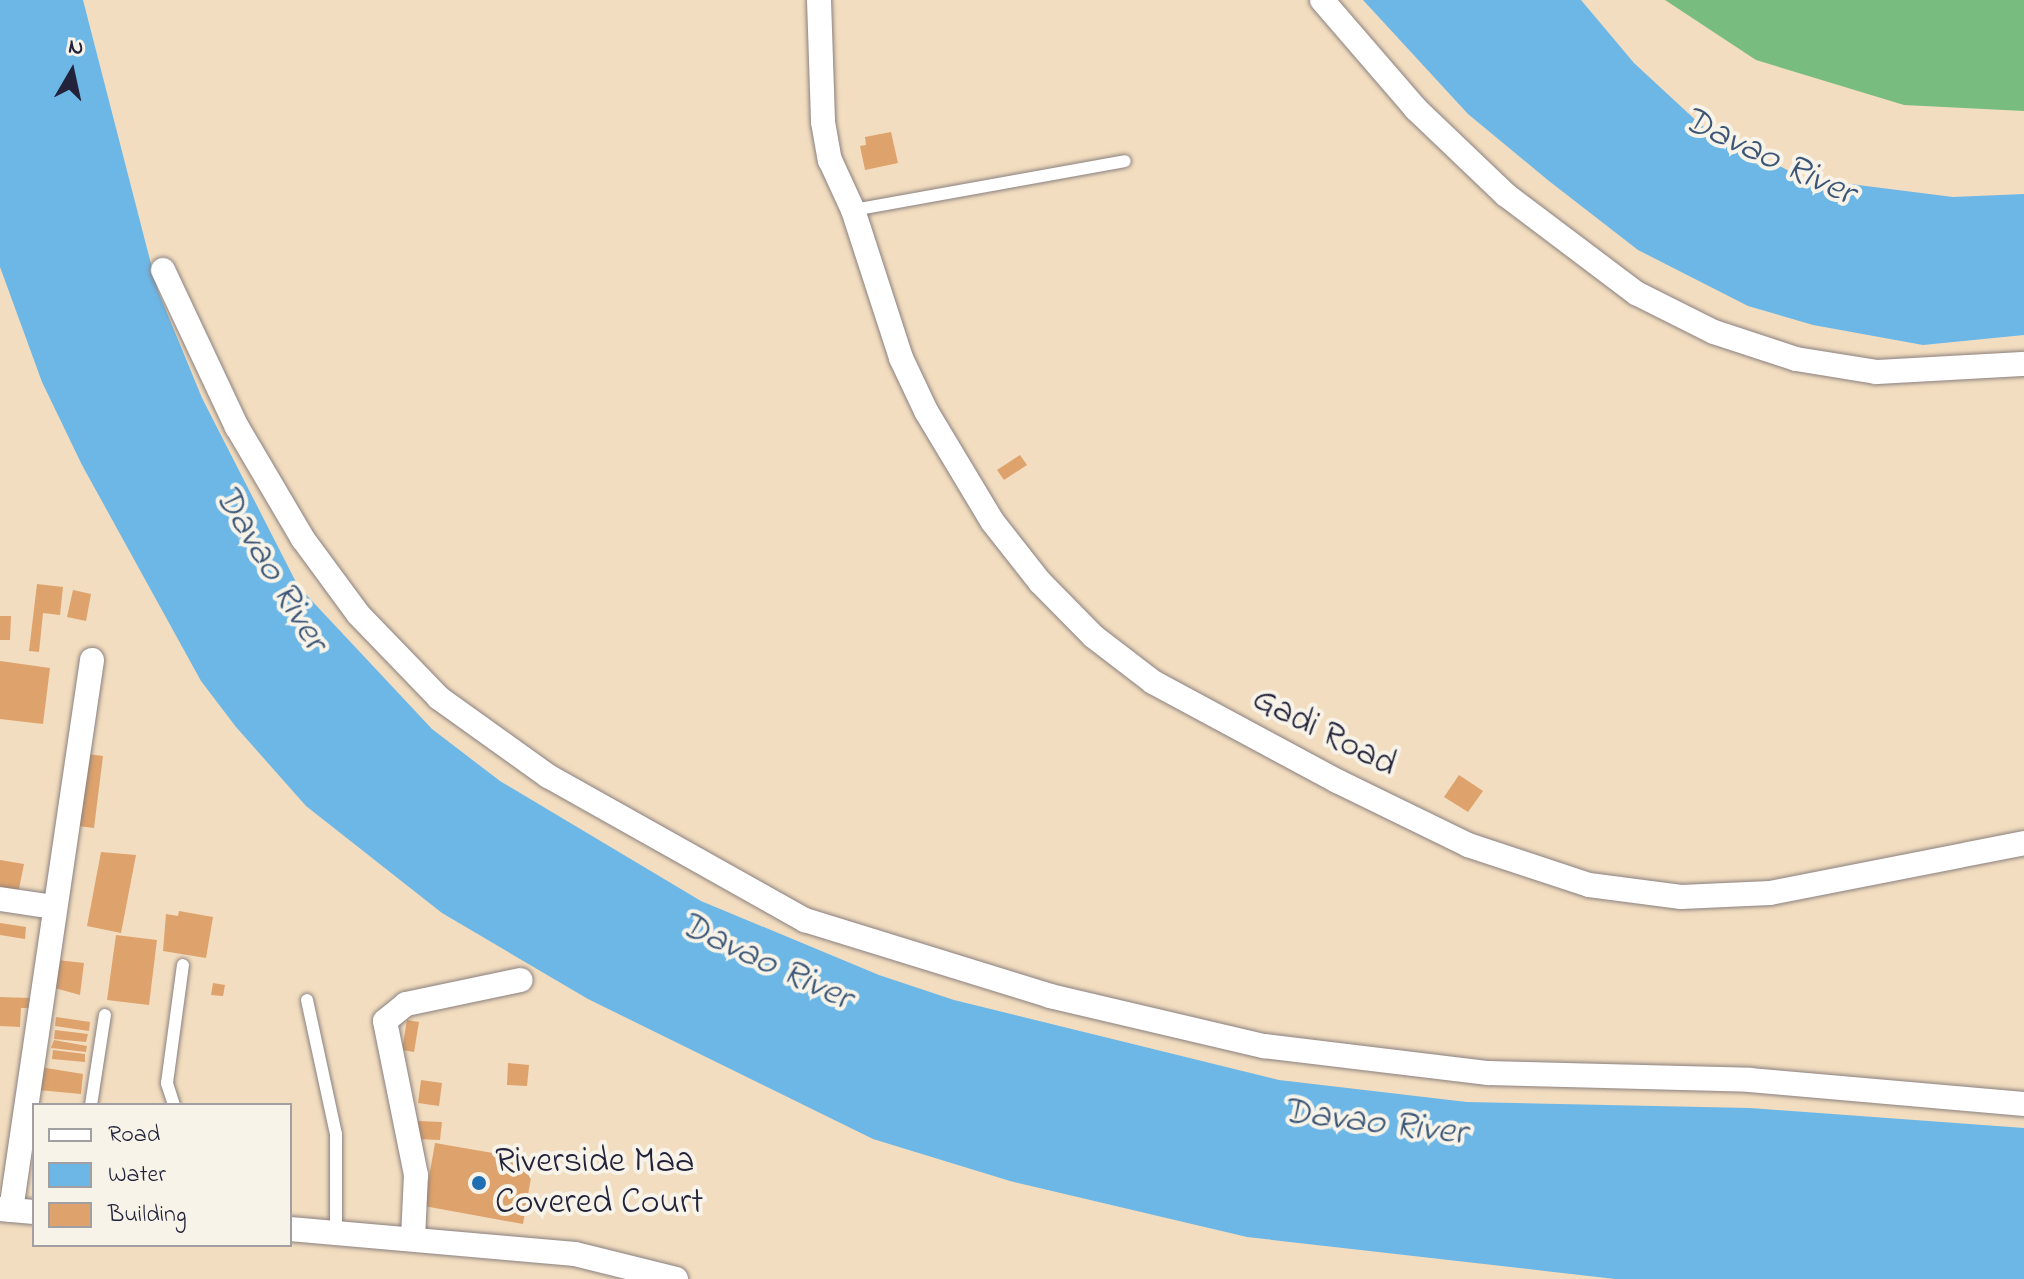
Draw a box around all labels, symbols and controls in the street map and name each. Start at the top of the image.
text: N [66,31,86,65]
north arrow [32,32,112,112]
water label: Davao River [1674,98,1862,218]
water label: Davao River [202,478,336,660]
street label: Gadi Road [1245,678,1403,788]
water label: Davao River [671,903,859,1023]
water label: Davao River [1279,1090,1469,1158]
legend [32,1103,292,1247]
text: Road [108,1118,160,1153]
place label: Riverside Maa Covered Court [495,1140,703,1225]
text: Water [108,1158,166,1193]
marker: Riverside Maa Covered Court [470,1174,488,1192]
text: Building [108,1198,187,1233]

